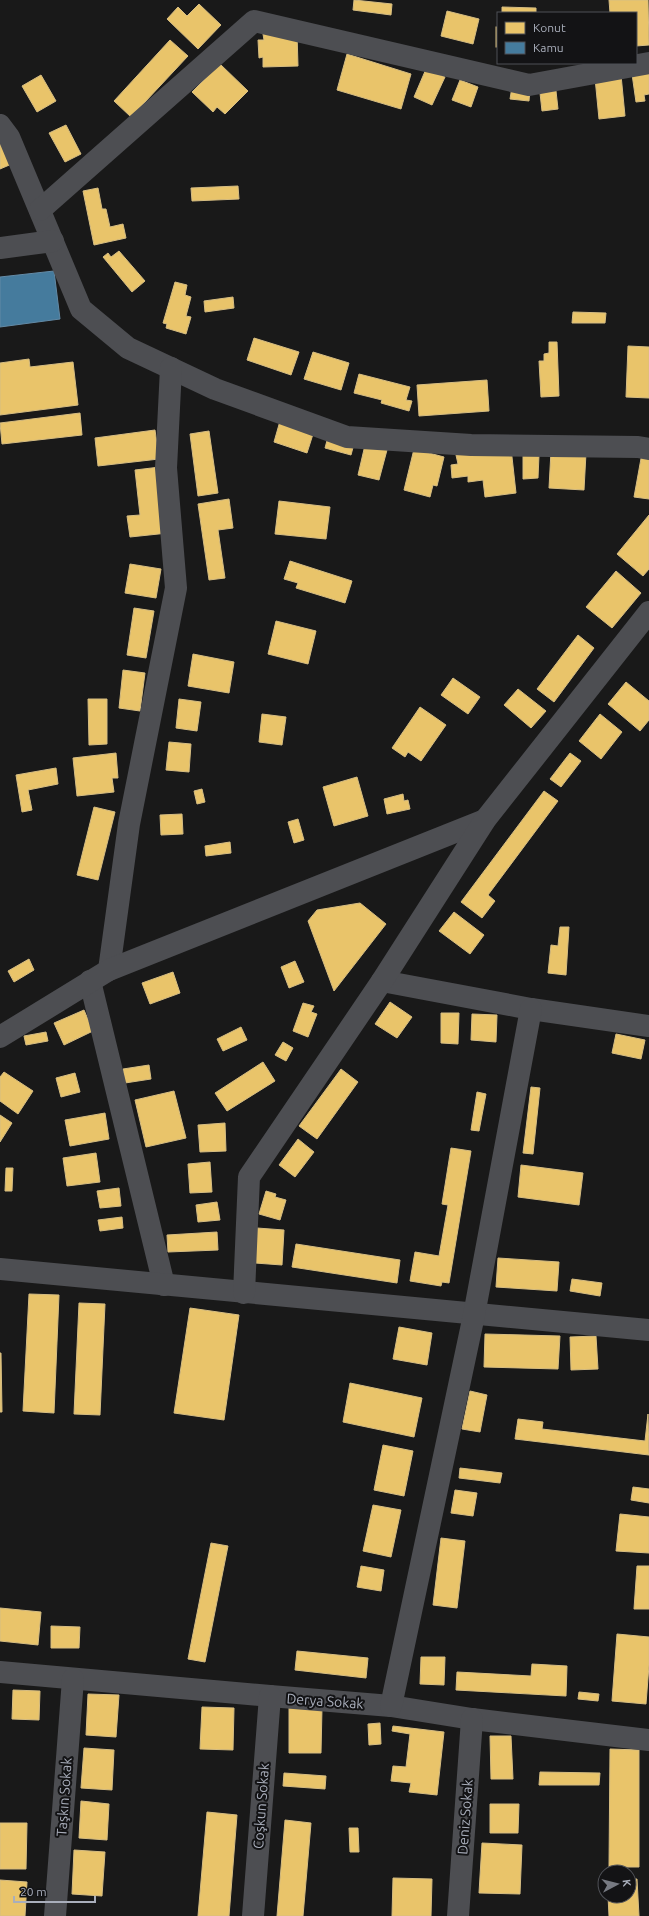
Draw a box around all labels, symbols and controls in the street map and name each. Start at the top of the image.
legend [497,12,637,64]
text: Konut [533,21,566,34]
text: Kamu [533,41,564,54]
street label: Derya Sokak [286,1690,364,1712]
street label: Taşkın Sokak [53,1757,75,1837]
street label: Coşkun Sokak [250,1763,272,1849]
street label: Deniz Sokak [454,1779,476,1855]
north arrow [597,1864,637,1904]
scale bar [14,1878,95,1904]
text: K [621,1878,633,1888]
text: 20 m [20,1885,47,1898]

